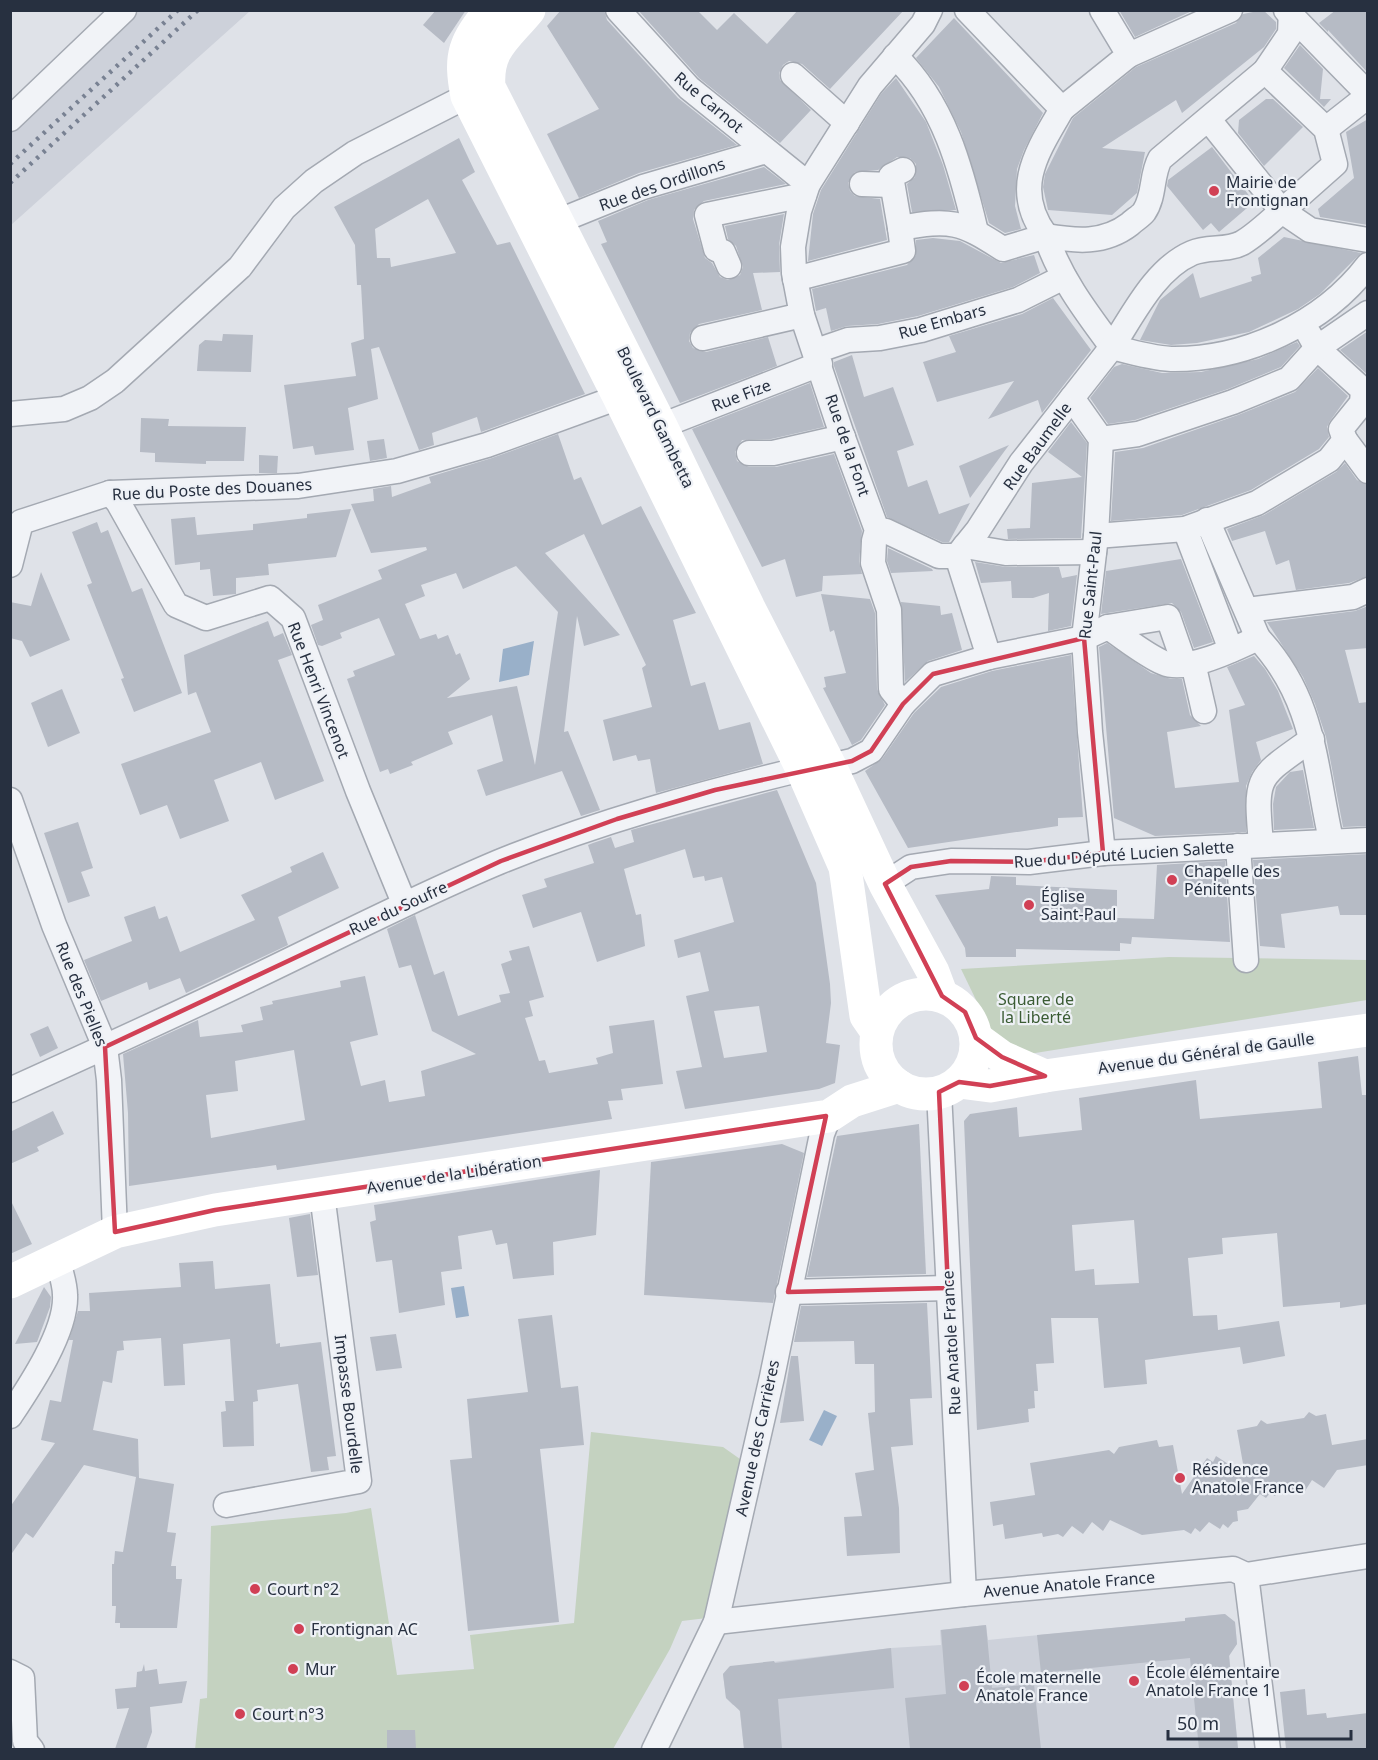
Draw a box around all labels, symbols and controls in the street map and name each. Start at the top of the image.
street label: Rue Carnot [670,67,748,138]
street label: Rue des Ordillons [596,152,728,216]
place label: Mairie de Frontignan [1226,171,1309,211]
marker: Mairie de Frontignan [1207,184,1221,198]
street label: Rue Embars [896,298,988,344]
street label: Boulevard Gambetta [612,342,700,492]
street label: Rue Fize [708,374,774,416]
street label: Rue de la Font [820,391,876,499]
street label: Rue Baumelle [998,398,1076,494]
street label: Rue du Poste des Douanes [111,473,313,505]
street label: Rue Saint-Paul [1073,530,1107,640]
street label: Rue Henri Vincenot [283,619,355,762]
street label: Rue du Député Lucien Salette [1013,835,1235,873]
place label: Chapelle des Pénitents [1184,860,1280,900]
marker: Chapelle des Pénitents [1165,873,1179,887]
street label: Rue du Soufre [345,876,451,940]
place label: Église Saint-Paul [1041,885,1116,925]
marker: Église Saint-Paul [1022,898,1036,912]
street label: Rue des Pielles [51,938,113,1050]
park label: Square de la Liberté [998,988,1074,1028]
street label: Avenue du Général de Gaulle [1096,1027,1316,1079]
street label: Avenue de la Libération [365,1149,543,1199]
street label: Rue Anatole France [936,1270,966,1416]
street label: Impasse Bourdelle [330,1333,368,1475]
street label: Avenue des Carrières [730,1358,784,1518]
place label: Résidence Anatole France [1192,1458,1304,1498]
marker: Résidence Anatole France [1173,1471,1187,1485]
street label: Avenue Anatole France [982,1566,1156,1602]
place label: Court n°2 [267,1578,339,1600]
marker: Court n°2 [248,1582,262,1596]
place label: Frontignan AC [311,1618,418,1640]
marker: Frontignan AC [292,1622,306,1636]
place label: Mur [305,1658,336,1680]
place label: École élémentaire Anatole France 1 [1146,1661,1280,1701]
marker: Mur [286,1662,300,1676]
place label: École maternelle Anatole France [976,1666,1101,1706]
marker: École élémentaire Anatole France 1 [1127,1674,1141,1688]
marker: École maternelle Anatole France [957,1679,971,1693]
place label: Court n°3 [252,1703,324,1725]
scale bar [1168,1703,1351,1741]
marker: Court n°3 [233,1707,247,1721]
text: 50 m [1177,1711,1219,1735]

